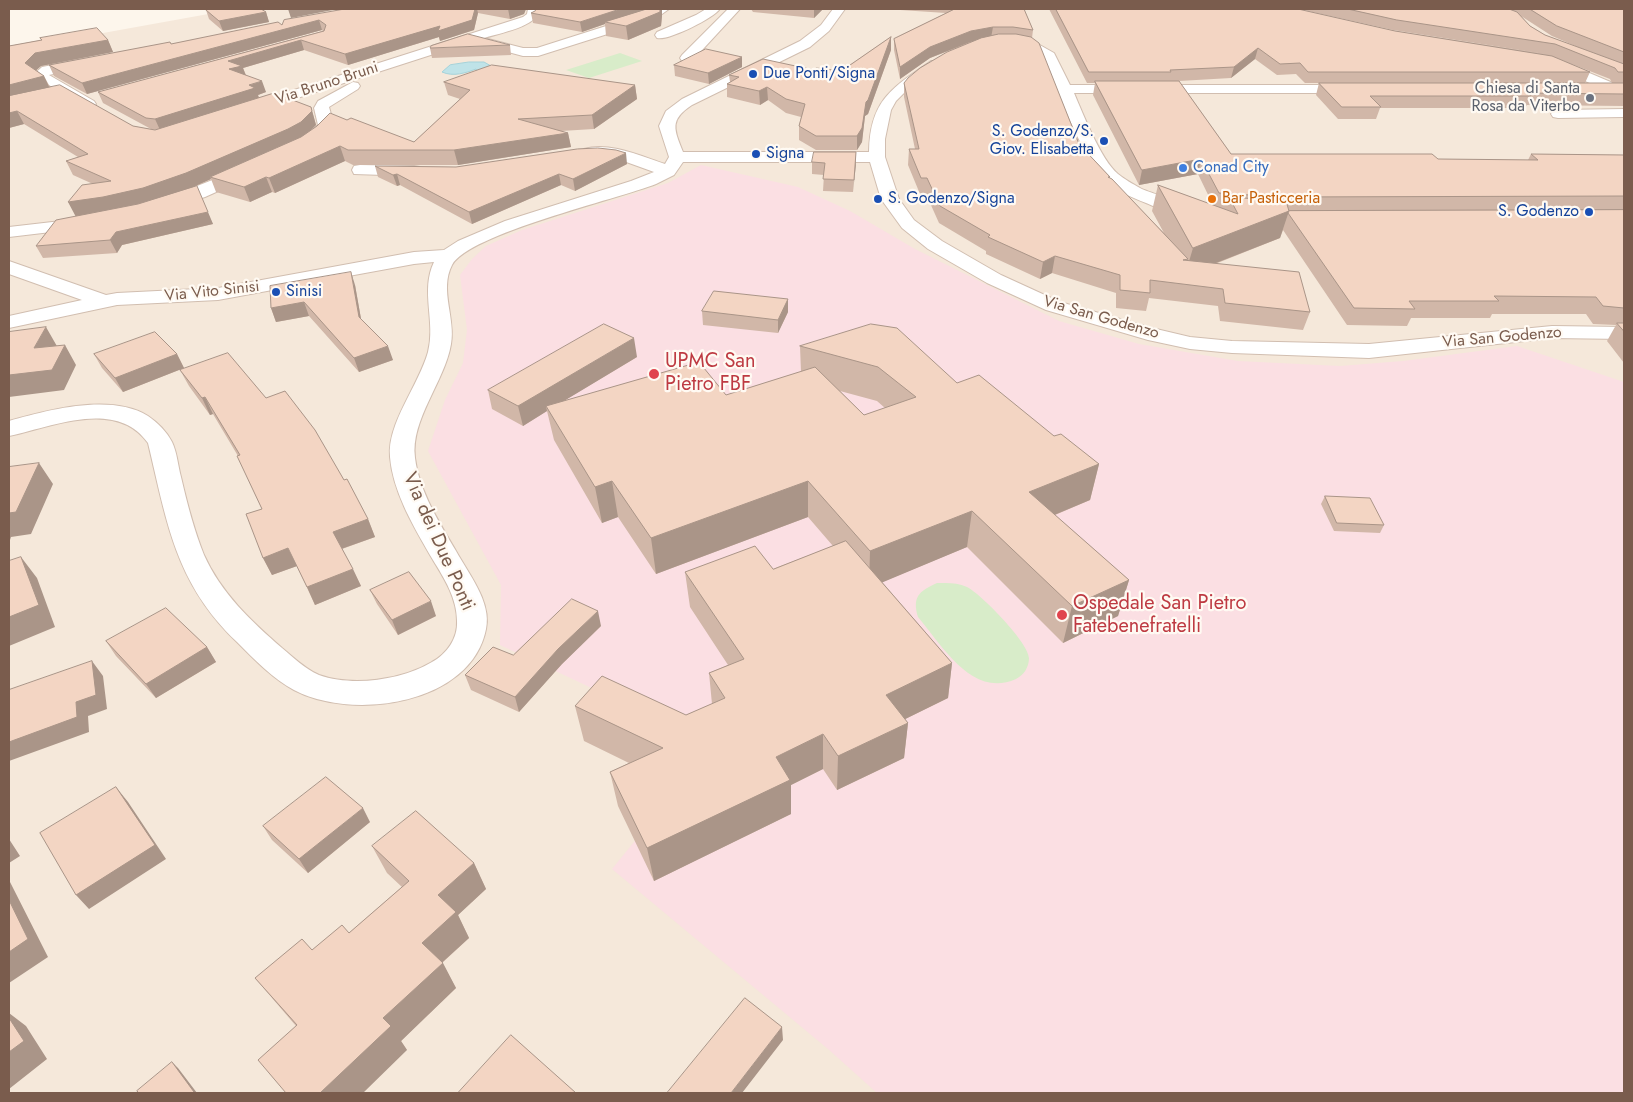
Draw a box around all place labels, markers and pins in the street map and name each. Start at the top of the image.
place label: Due Ponti/Signa [763,64,875,84]
marker: Due Ponti/Signa [747,68,759,80]
place label: Chiesa di Santa Rosa da Viterbo [1472,79,1580,117]
marker: Chiesa di Santa Rosa da Viterbo [1584,92,1596,104]
place label: S. Godenzo/S. Giov. Elisabetta [990,122,1094,160]
marker: S. Godenzo/S. Giov. Elisabetta [1098,135,1110,147]
place label: Signa [766,144,804,164]
marker: Signa [750,148,762,160]
place label: Conad City [1193,158,1269,178]
marker: Conad City [1177,162,1189,174]
place label: S. Godenzo/Signa [888,189,1015,209]
place label: Bar Pasticceria [1222,189,1320,209]
marker: S. Godenzo/Signa [872,193,884,205]
marker: Bar Pasticceria [1206,193,1218,205]
place label: S. Godenzo [1498,202,1579,222]
marker: S. Godenzo [1583,206,1595,218]
place label: Sinisi [286,282,322,302]
marker: Sinisi [270,286,282,298]
place label: UPMC San Pietro FBF [665,350,755,397]
marker: UPMC San Pietro FBF [647,367,661,381]
place label: Ospedale San Pietro Fatebenefratelli [1073,592,1246,639]
marker: Ospedale San Pietro Fatebenefratelli [1055,608,1069,622]

